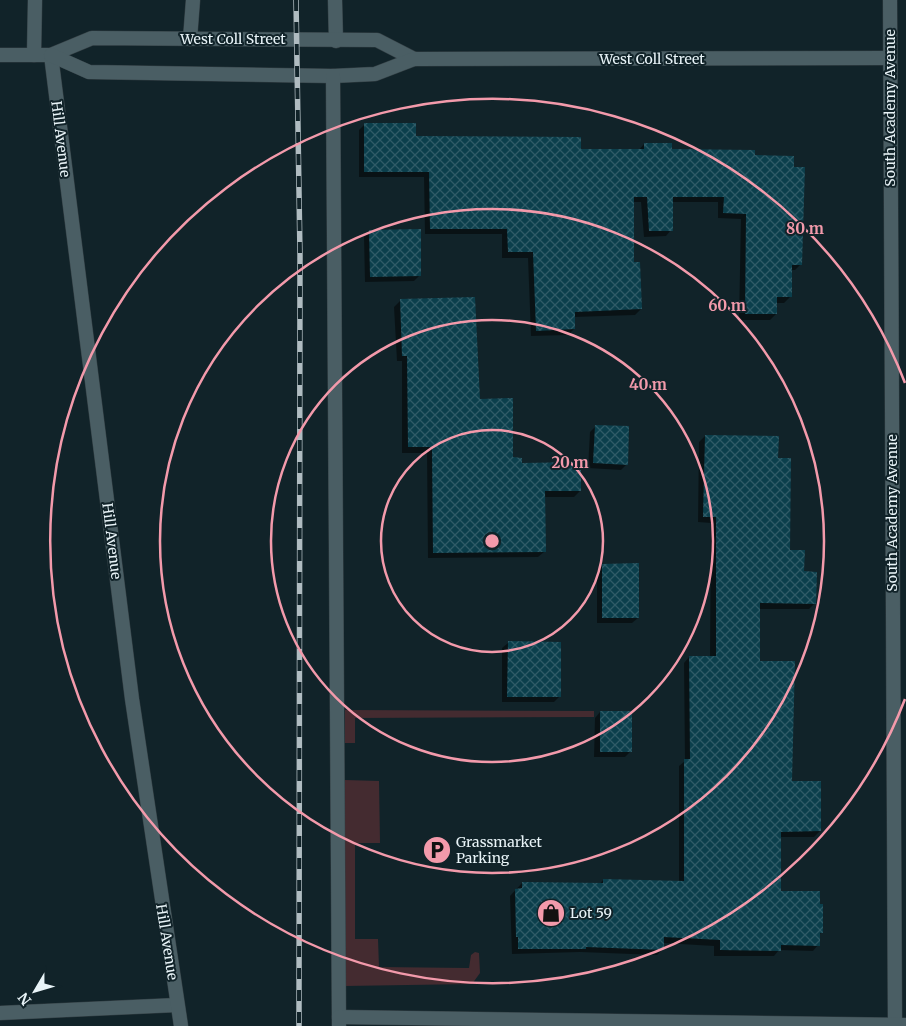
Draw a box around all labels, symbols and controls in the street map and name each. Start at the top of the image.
street label: South Academy Avenue [881,29,899,187]
street label: West Coll Street [179,30,286,48]
street label: West Coll Street [598,50,705,68]
street label: Hill Avenue [47,100,75,178]
text: 80 m [786,219,824,238]
text: 60 m [708,296,746,315]
text: 40 m [629,375,667,394]
street label: South Academy Avenue [883,434,901,592]
text: 20 m [551,453,589,472]
street label: Hill Avenue [98,502,126,580]
centre of rings [483,532,501,550]
place label: Grassmarket Parking [456,833,542,867]
parking icon: Grassmarket Parking [422,835,452,865]
shop icon: Lot 59 [536,898,566,928]
street label: Hill Avenue [152,903,182,981]
place label: Lot 59 [570,904,612,922]
north arrow [10,966,60,1016]
text: N [14,989,35,1009]

